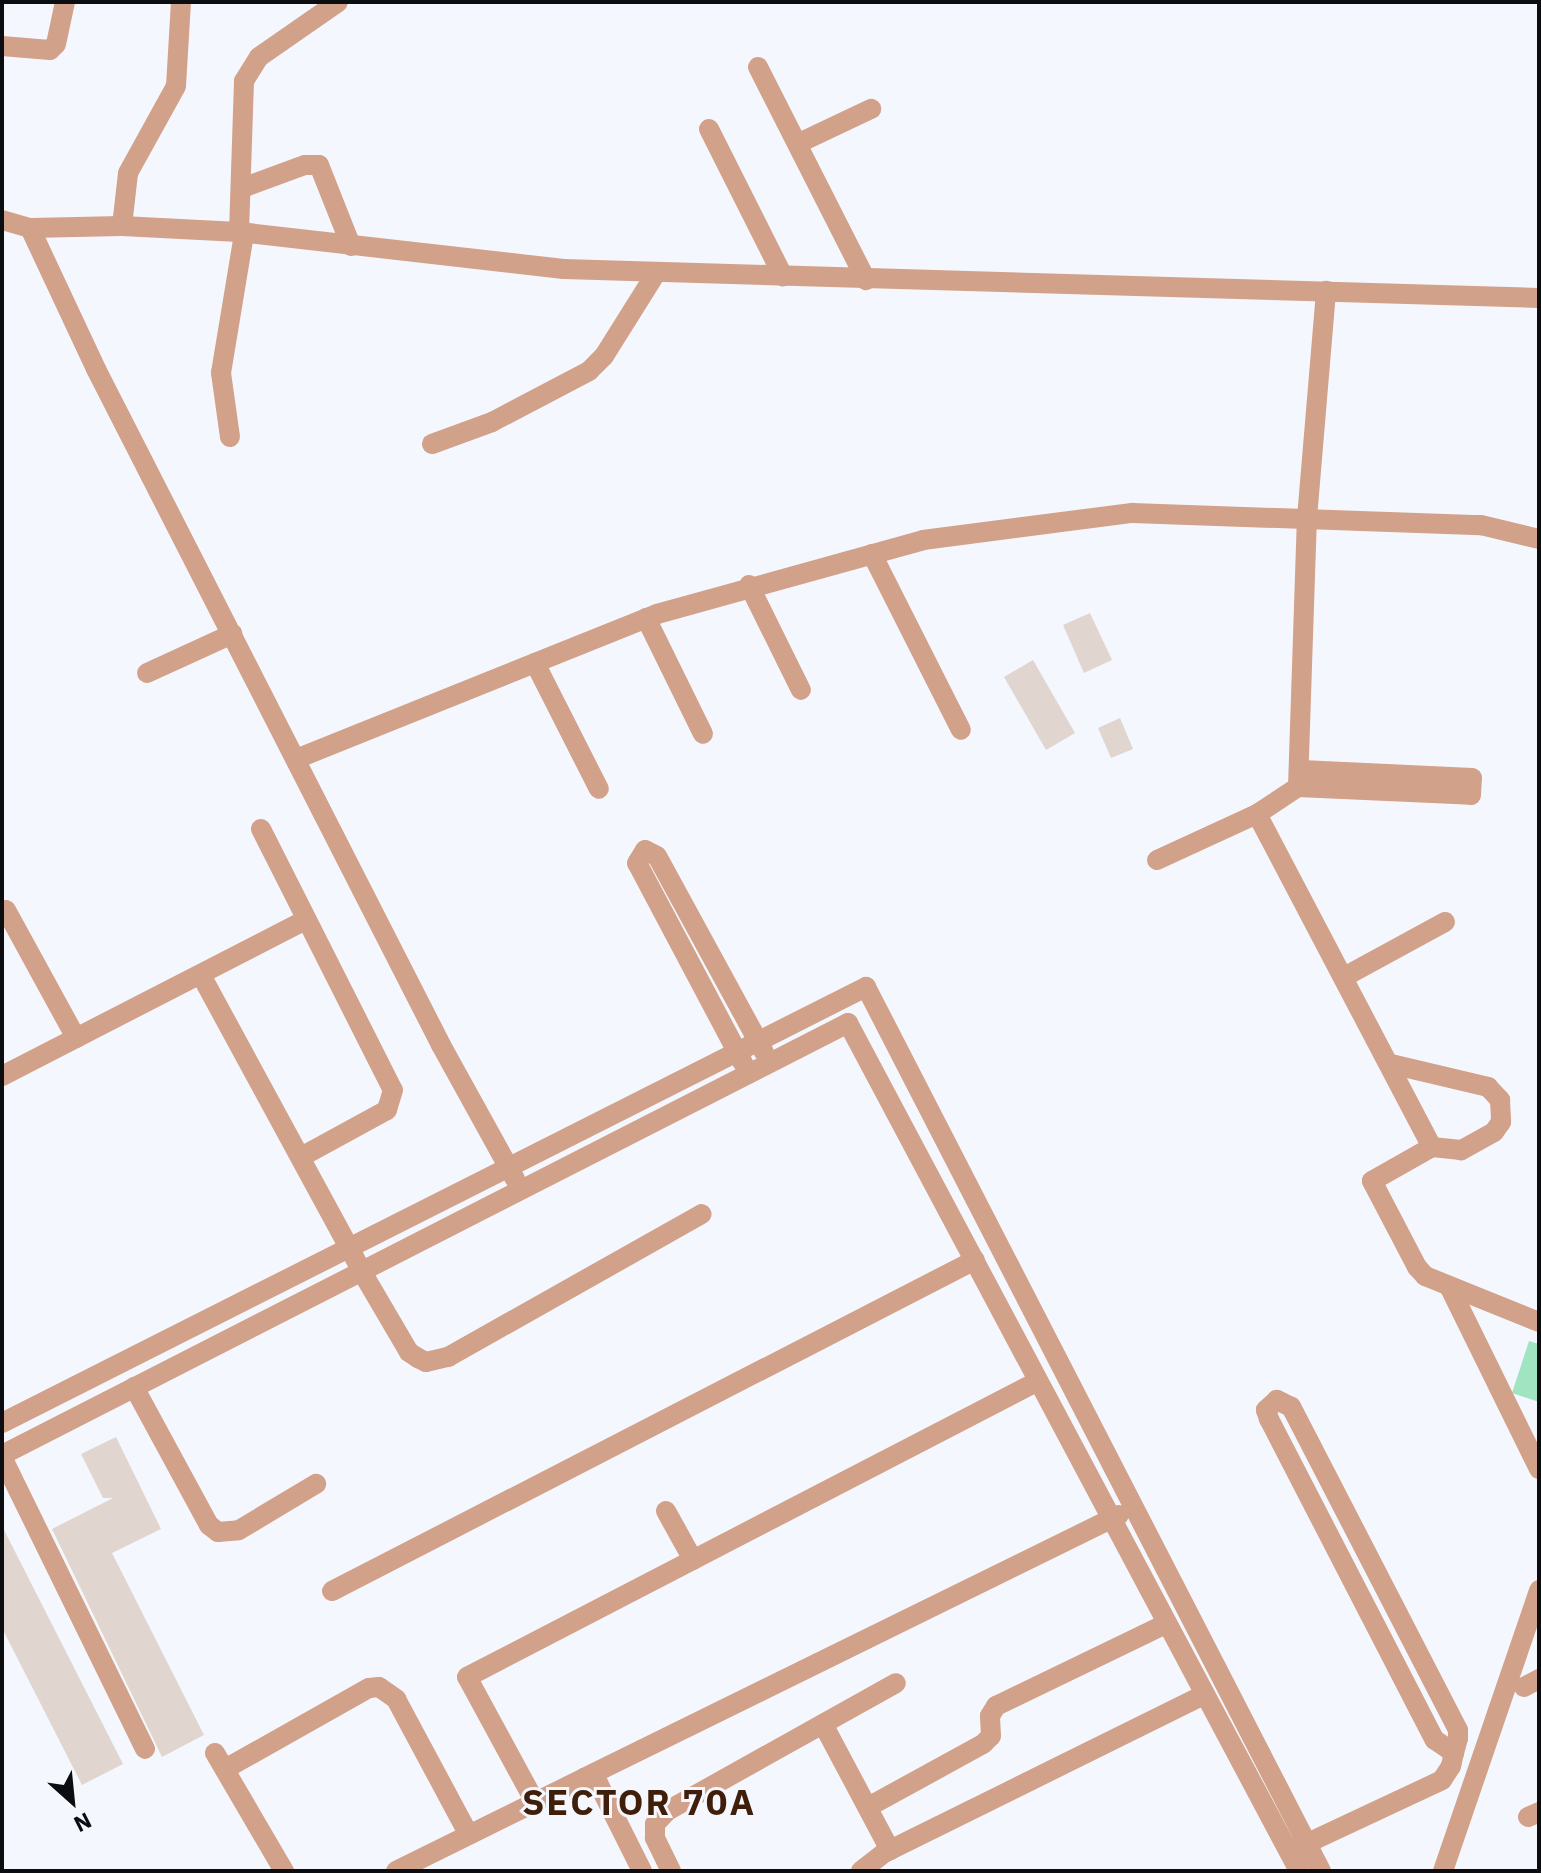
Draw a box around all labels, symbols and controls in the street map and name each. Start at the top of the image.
north arrow [32,1761,112,1841]
district label: SECTOR 70A [522,1780,756,1824]
text: N [69,1806,97,1839]

